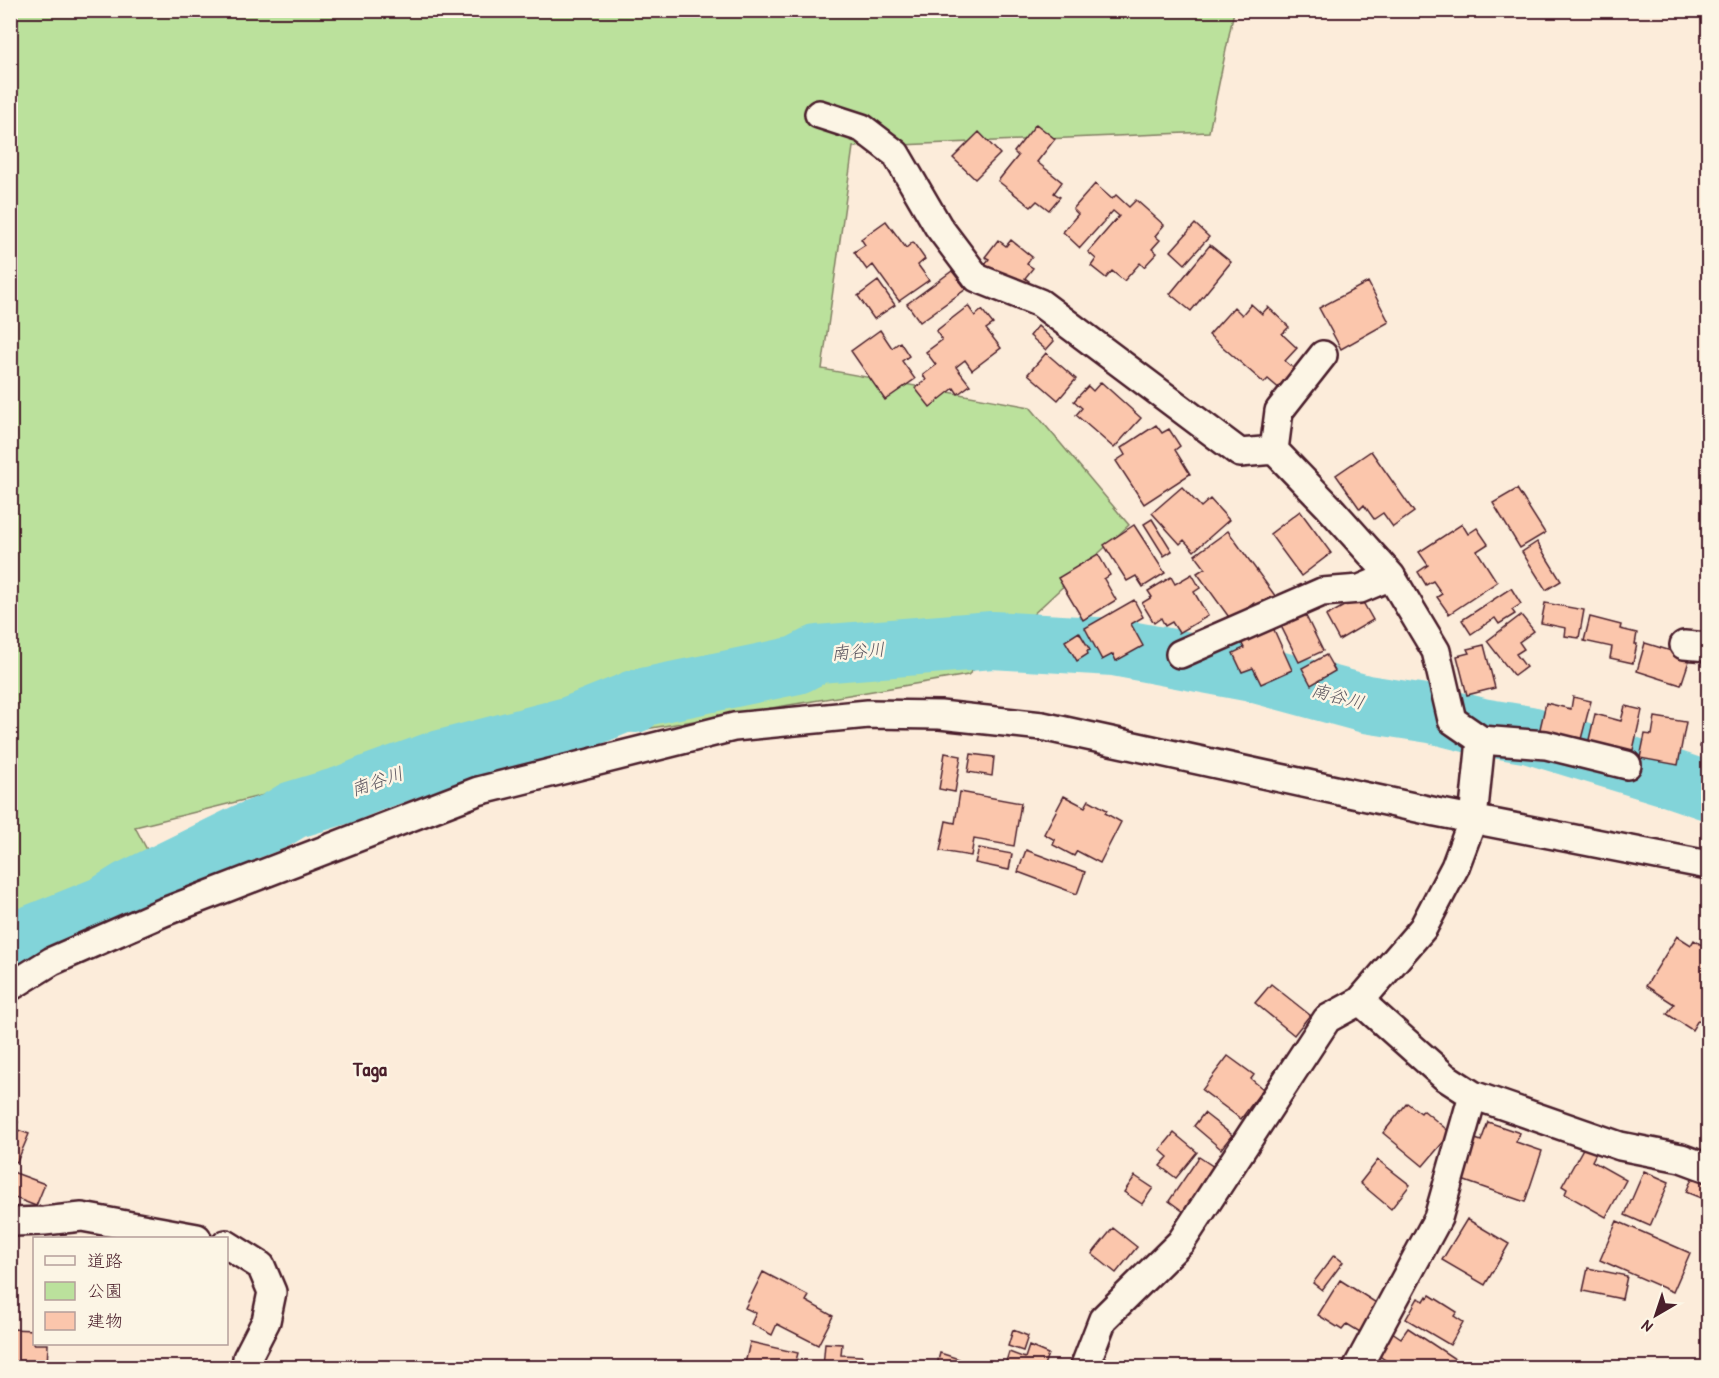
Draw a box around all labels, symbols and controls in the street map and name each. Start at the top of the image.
water label: 南谷川 [830,636,886,666]
water label: 南谷川 [1309,677,1367,715]
water label: 南谷川 [347,760,407,802]
district label: Taga [352,1055,387,1083]
legend [33,1237,228,1345]
text: 道路 [87,1248,123,1273]
text: 公園 [87,1278,123,1303]
north arrow [1626,1285,1686,1345]
text: 建物 [87,1308,123,1333]
text: N [1636,1315,1657,1338]

